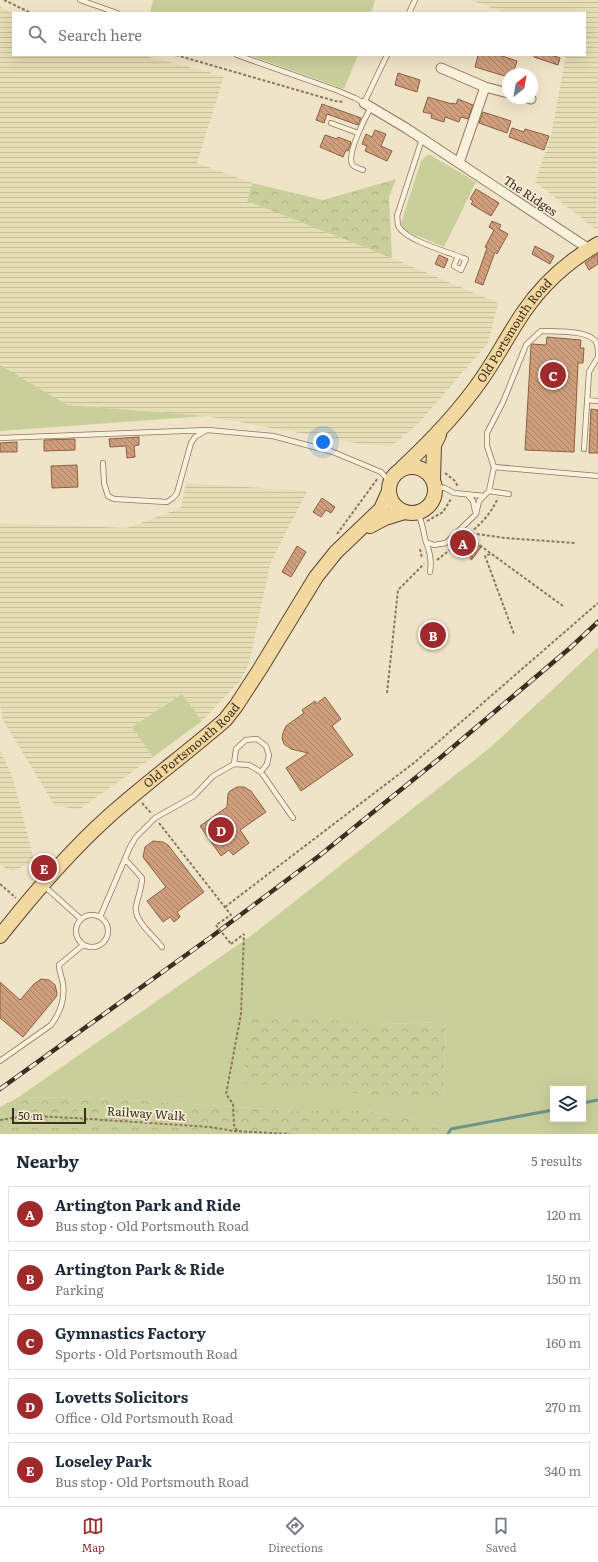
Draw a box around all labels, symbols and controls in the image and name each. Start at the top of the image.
search box [12,12,586,56]
icon: search [26,23,48,45]
text: Search here [58,23,142,46]
north arrow [502,68,538,104]
street label: The Ridges [500,171,561,220]
street label: Old Portsmouth Road [472,273,556,386]
pin: C [540,360,566,390]
your location [313,432,333,452]
pin: A [450,528,476,558]
pin: B [420,620,446,650]
street label: Old Portsmouth Road [139,698,244,792]
pin: D [208,815,234,845]
pin: E [31,853,57,883]
map controls [550,1086,586,1122]
button: layers [550,1086,586,1122]
street label: Railway Walk [106,1101,187,1125]
scale bar [12,1106,86,1125]
text: 50 m [18,1107,43,1123]
text: Nearby [16,1148,79,1173]
text: 5 results [531,1151,582,1170]
text: Artington Park and Ride [55,1193,241,1216]
text: A [25,1205,35,1224]
text: 120 m [546,1205,581,1224]
text: Bus stop · Old Portsmouth Road [55,1216,249,1235]
text: Artington Park & Ride [55,1257,224,1280]
text: B [26,1269,34,1288]
text: 150 m [546,1269,581,1288]
text: Parking [55,1280,104,1299]
text: Gymnastics Factory [55,1321,206,1344]
text: C [25,1333,35,1352]
text: 160 m [546,1333,581,1352]
text: Sports · Old Portsmouth Road [55,1344,238,1363]
text: Lovetts Solicitors [55,1385,188,1408]
text: D [25,1397,35,1416]
text: 270 m [545,1397,581,1416]
text: Office · Old Portsmouth Road [55,1408,233,1427]
text: Loseley Park [55,1449,152,1472]
text: E [26,1461,34,1480]
text: 340 m [544,1461,581,1480]
text: Bus stop · Old Portsmouth Road [55,1472,249,1491]
tab: Map [81,1515,105,1555]
tab: Directions [268,1515,323,1555]
tab: Saved [486,1515,516,1555]

